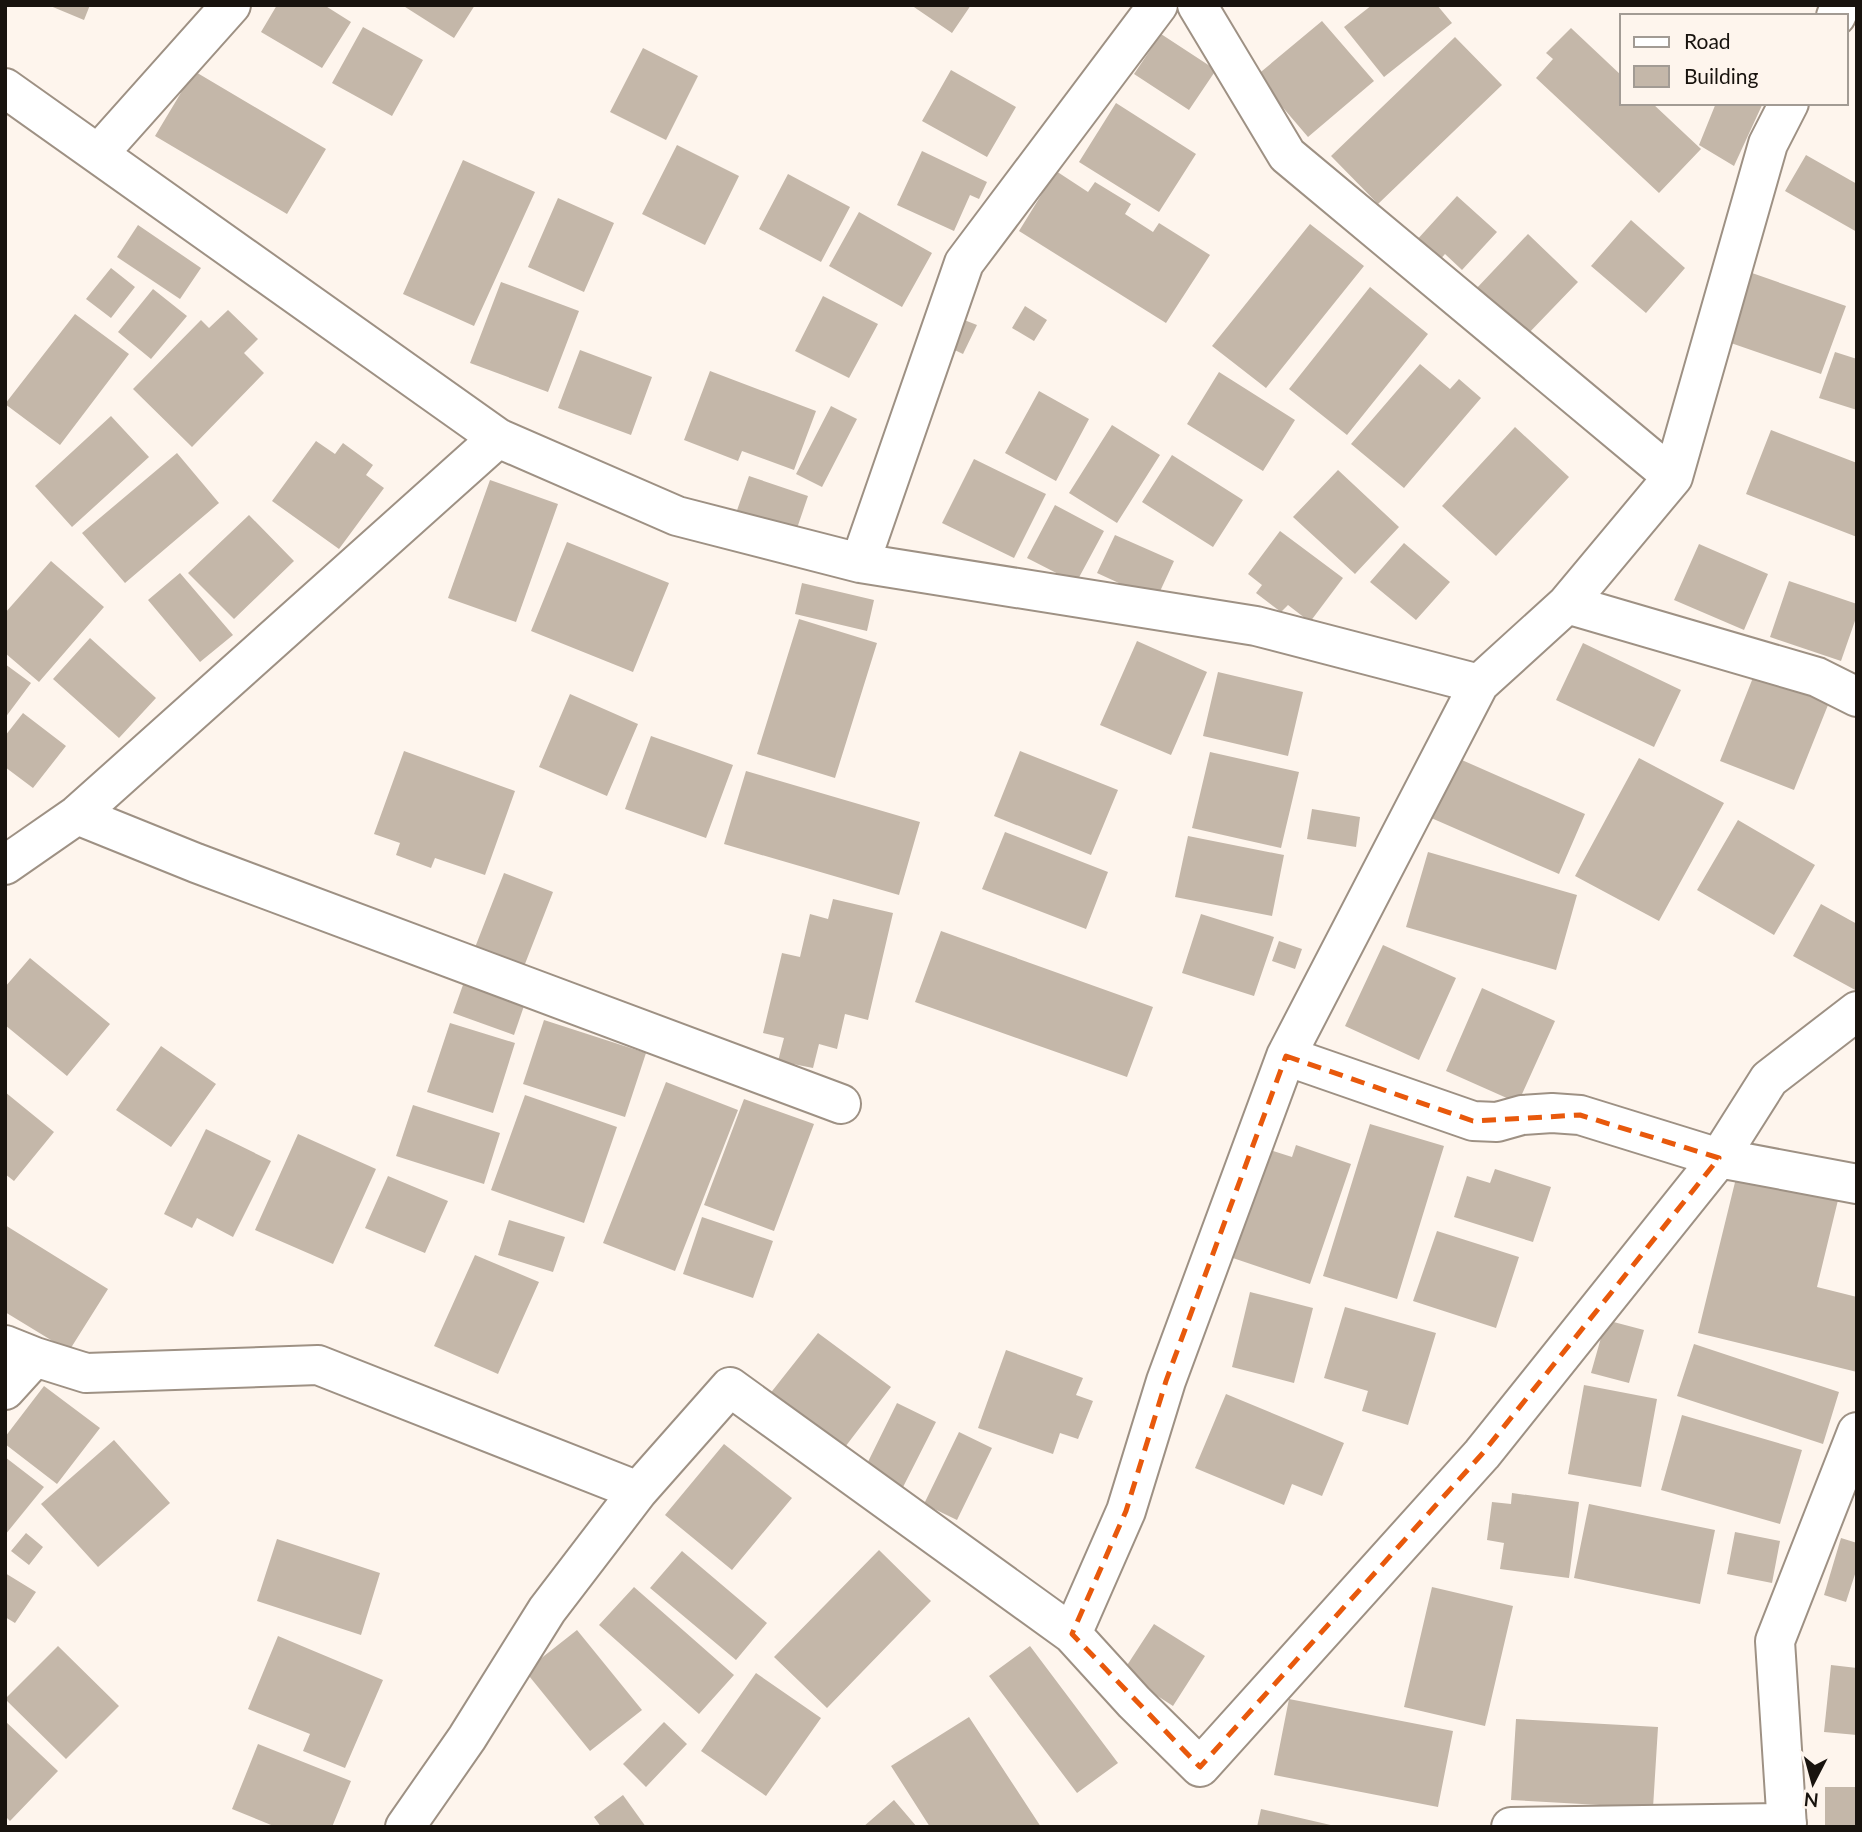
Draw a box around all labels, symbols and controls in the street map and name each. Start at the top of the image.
legend [1620,14,1848,105]
text: Road [1684,28,1731,53]
text: Building [1684,63,1759,88]
north arrow [1778,1748,1848,1818]
text: N [1803,1788,1820,1813]

